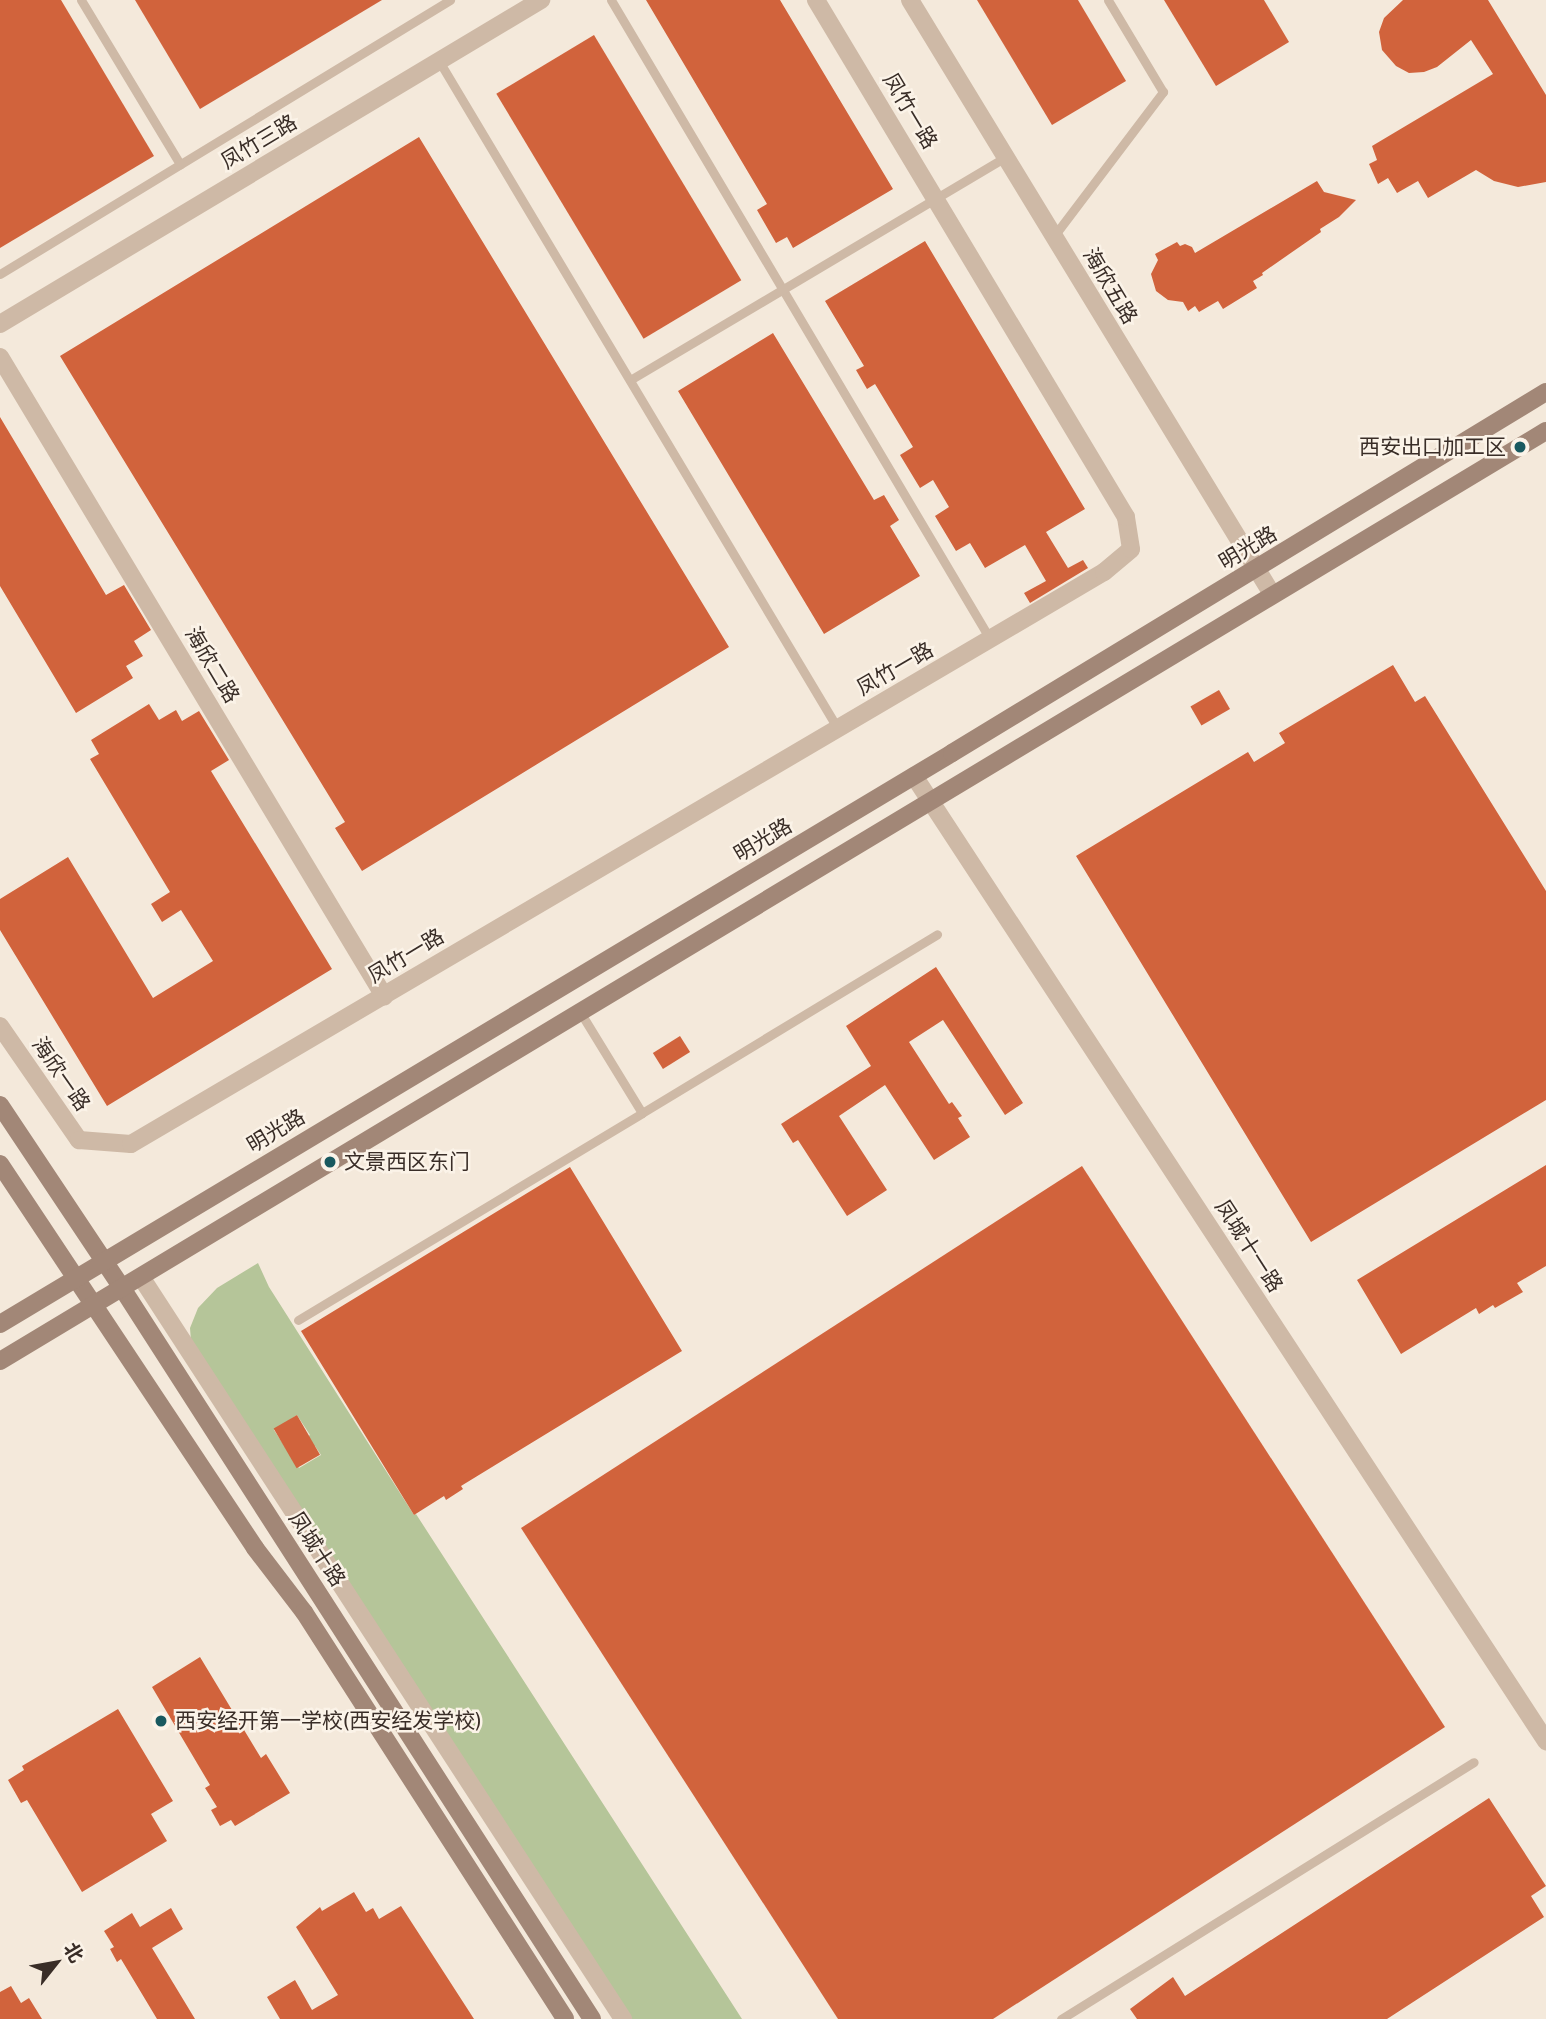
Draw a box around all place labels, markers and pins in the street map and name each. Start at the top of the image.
place label: 西安出口加工区 [1359,434,1506,460]
marker: 西安出口加工区 [1512,439,1528,455]
place label: 文景西区东门 [344,1149,470,1175]
marker: 文景西区东门 [322,1154,338,1170]
place label: 西安经开第一学校(西安经发学校) [175,1708,482,1734]
marker: 西安经开第一学校(西安经发学校) [153,1713,169,1729]

